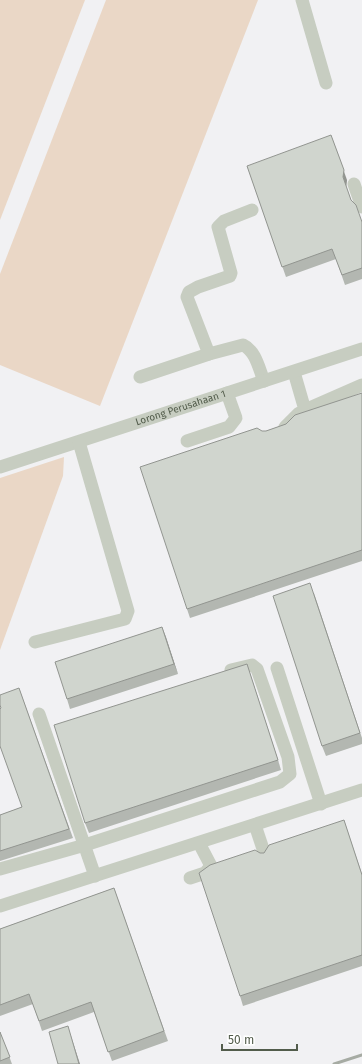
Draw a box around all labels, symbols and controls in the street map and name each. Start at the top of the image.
street label: Lorong Perusahaan 1 [134,388,227,428]
scale bar [222,1026,297,1052]
text: 50 m [228,1033,254,1047]

